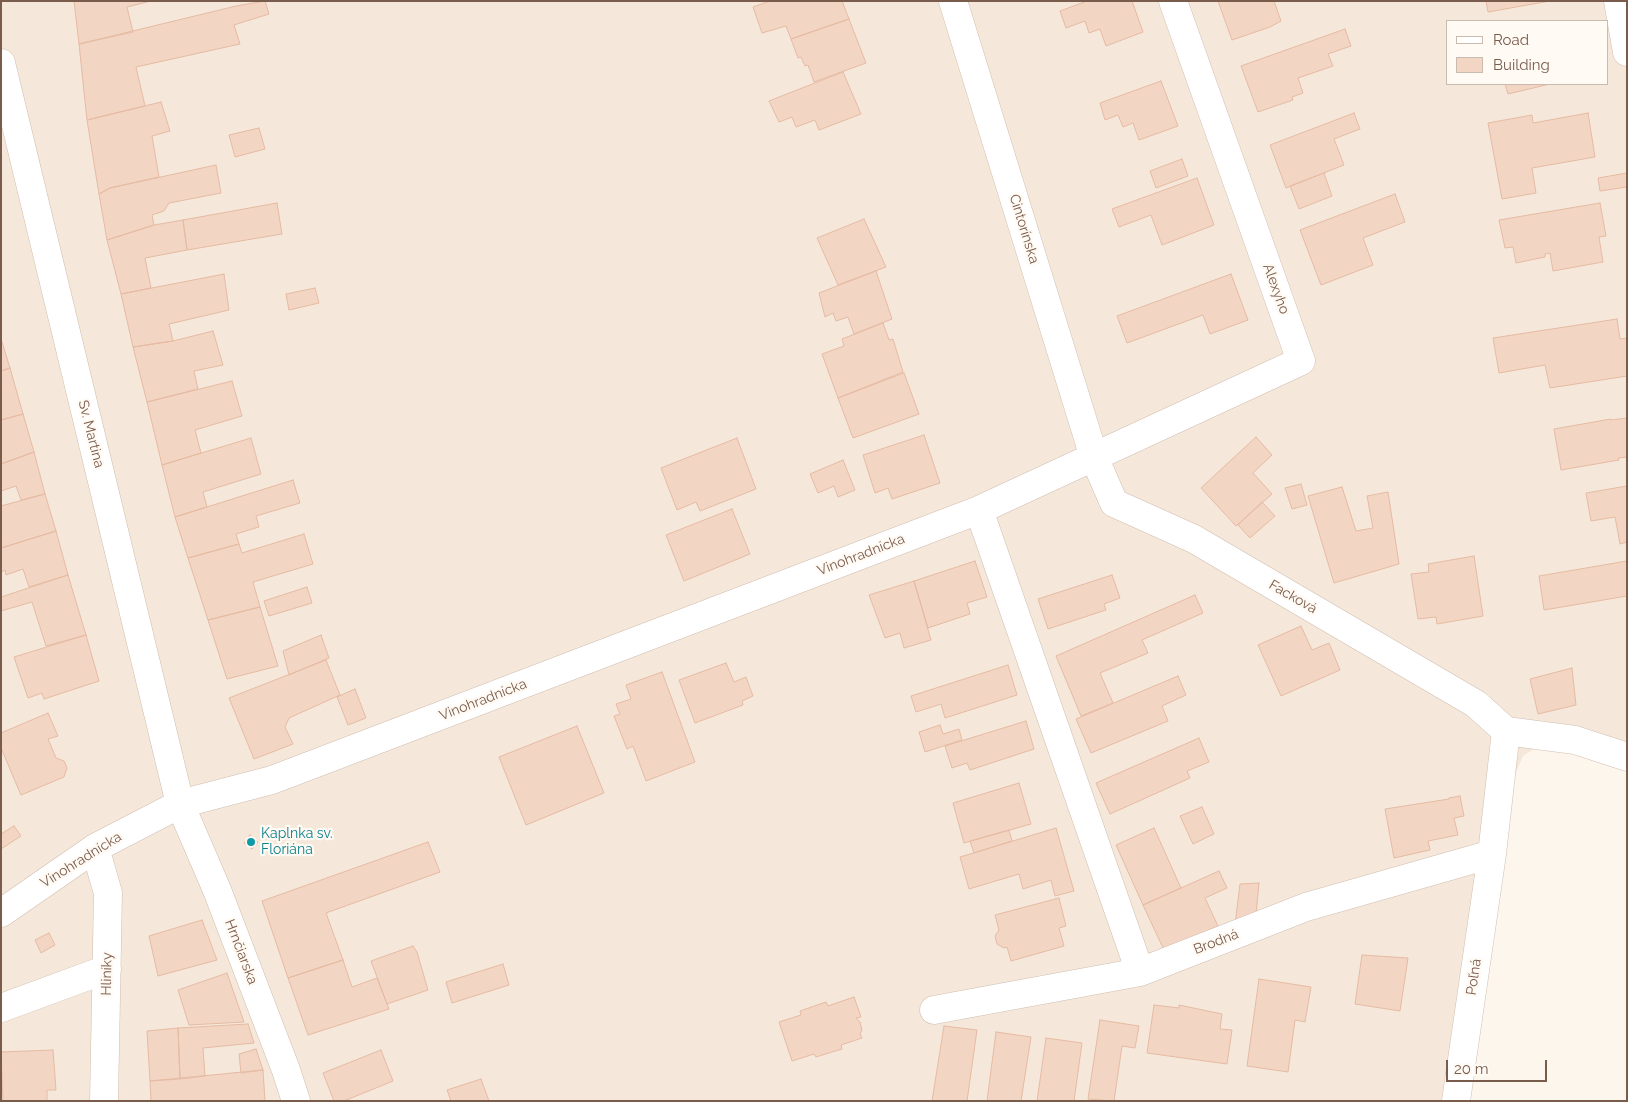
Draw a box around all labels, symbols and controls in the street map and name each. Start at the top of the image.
legend [1446,20,1608,85]
text: Road [1493,31,1529,49]
text: Building [1493,56,1550,74]
street label: Cintorínska [1006,192,1042,266]
street label: Alexyho [1259,262,1293,316]
street label: Sv. Martina [74,398,108,470]
street label: Vinohradnícka [815,531,907,579]
street label: Facková [1266,577,1320,617]
street label: Vinohradnícka [437,676,529,724]
place label: Kaplnka sv. Floriána [261,826,333,859]
street label: Vinohradnícka [37,828,125,892]
marker: Kaplnka sv. Floriána [245,836,257,848]
street label: Hrnčiarska [221,917,261,987]
street label: Brodná [1191,926,1241,958]
street label: Hliníky [98,952,116,996]
street label: Poľná [1463,958,1485,996]
scale bar [1448,1050,1549,1082]
text: 20 m [1454,1060,1489,1078]

